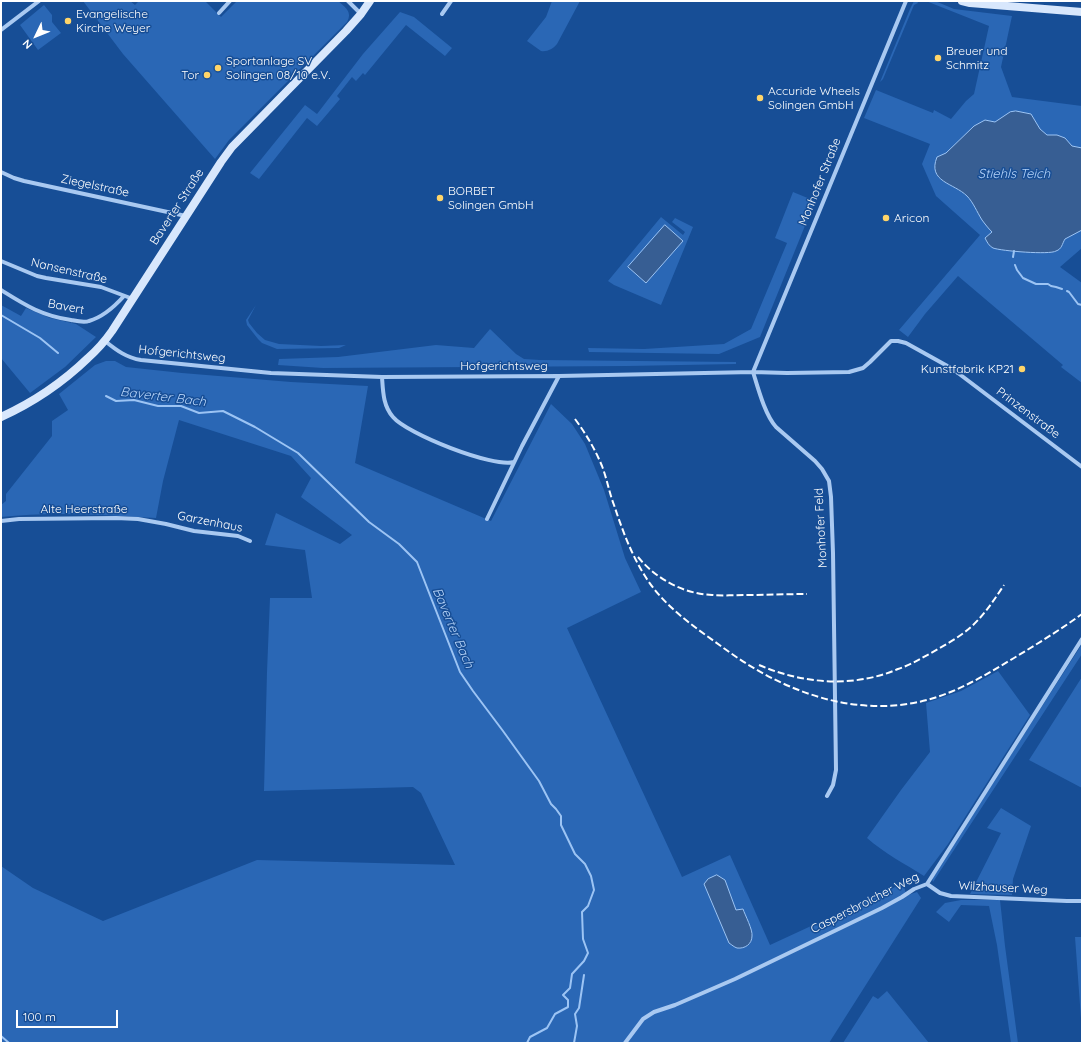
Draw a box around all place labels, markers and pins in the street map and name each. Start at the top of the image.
place label: Evangelische Kirche Weyer [76,7,150,35]
marker: Evangelische Kirche Weyer [63,16,73,26]
place label: Breuer und Schmitz [946,44,1007,72]
marker: Breuer und Schmitz [933,53,943,63]
place label: Sportanlage SV Solingen 08/10 e.V. [226,54,330,82]
marker: Sportanlage SV Solingen 08/10 e.V. [213,63,223,73]
place label: Tor [181,68,199,82]
marker: Tor [202,70,212,80]
place label: Accuride Wheels Solingen GmbH [768,84,860,112]
marker: Accuride Wheels Solingen GmbH [755,93,765,103]
place label: BORBET Solingen GmbH [448,184,534,212]
marker: BORBET Solingen GmbH [435,193,445,203]
place label: Aricon [894,211,929,225]
marker: Aricon [881,213,891,223]
place label: Kunstfabrik KP21 [921,362,1014,376]
marker: Kunstfabrik KP21 [1017,364,1027,374]

